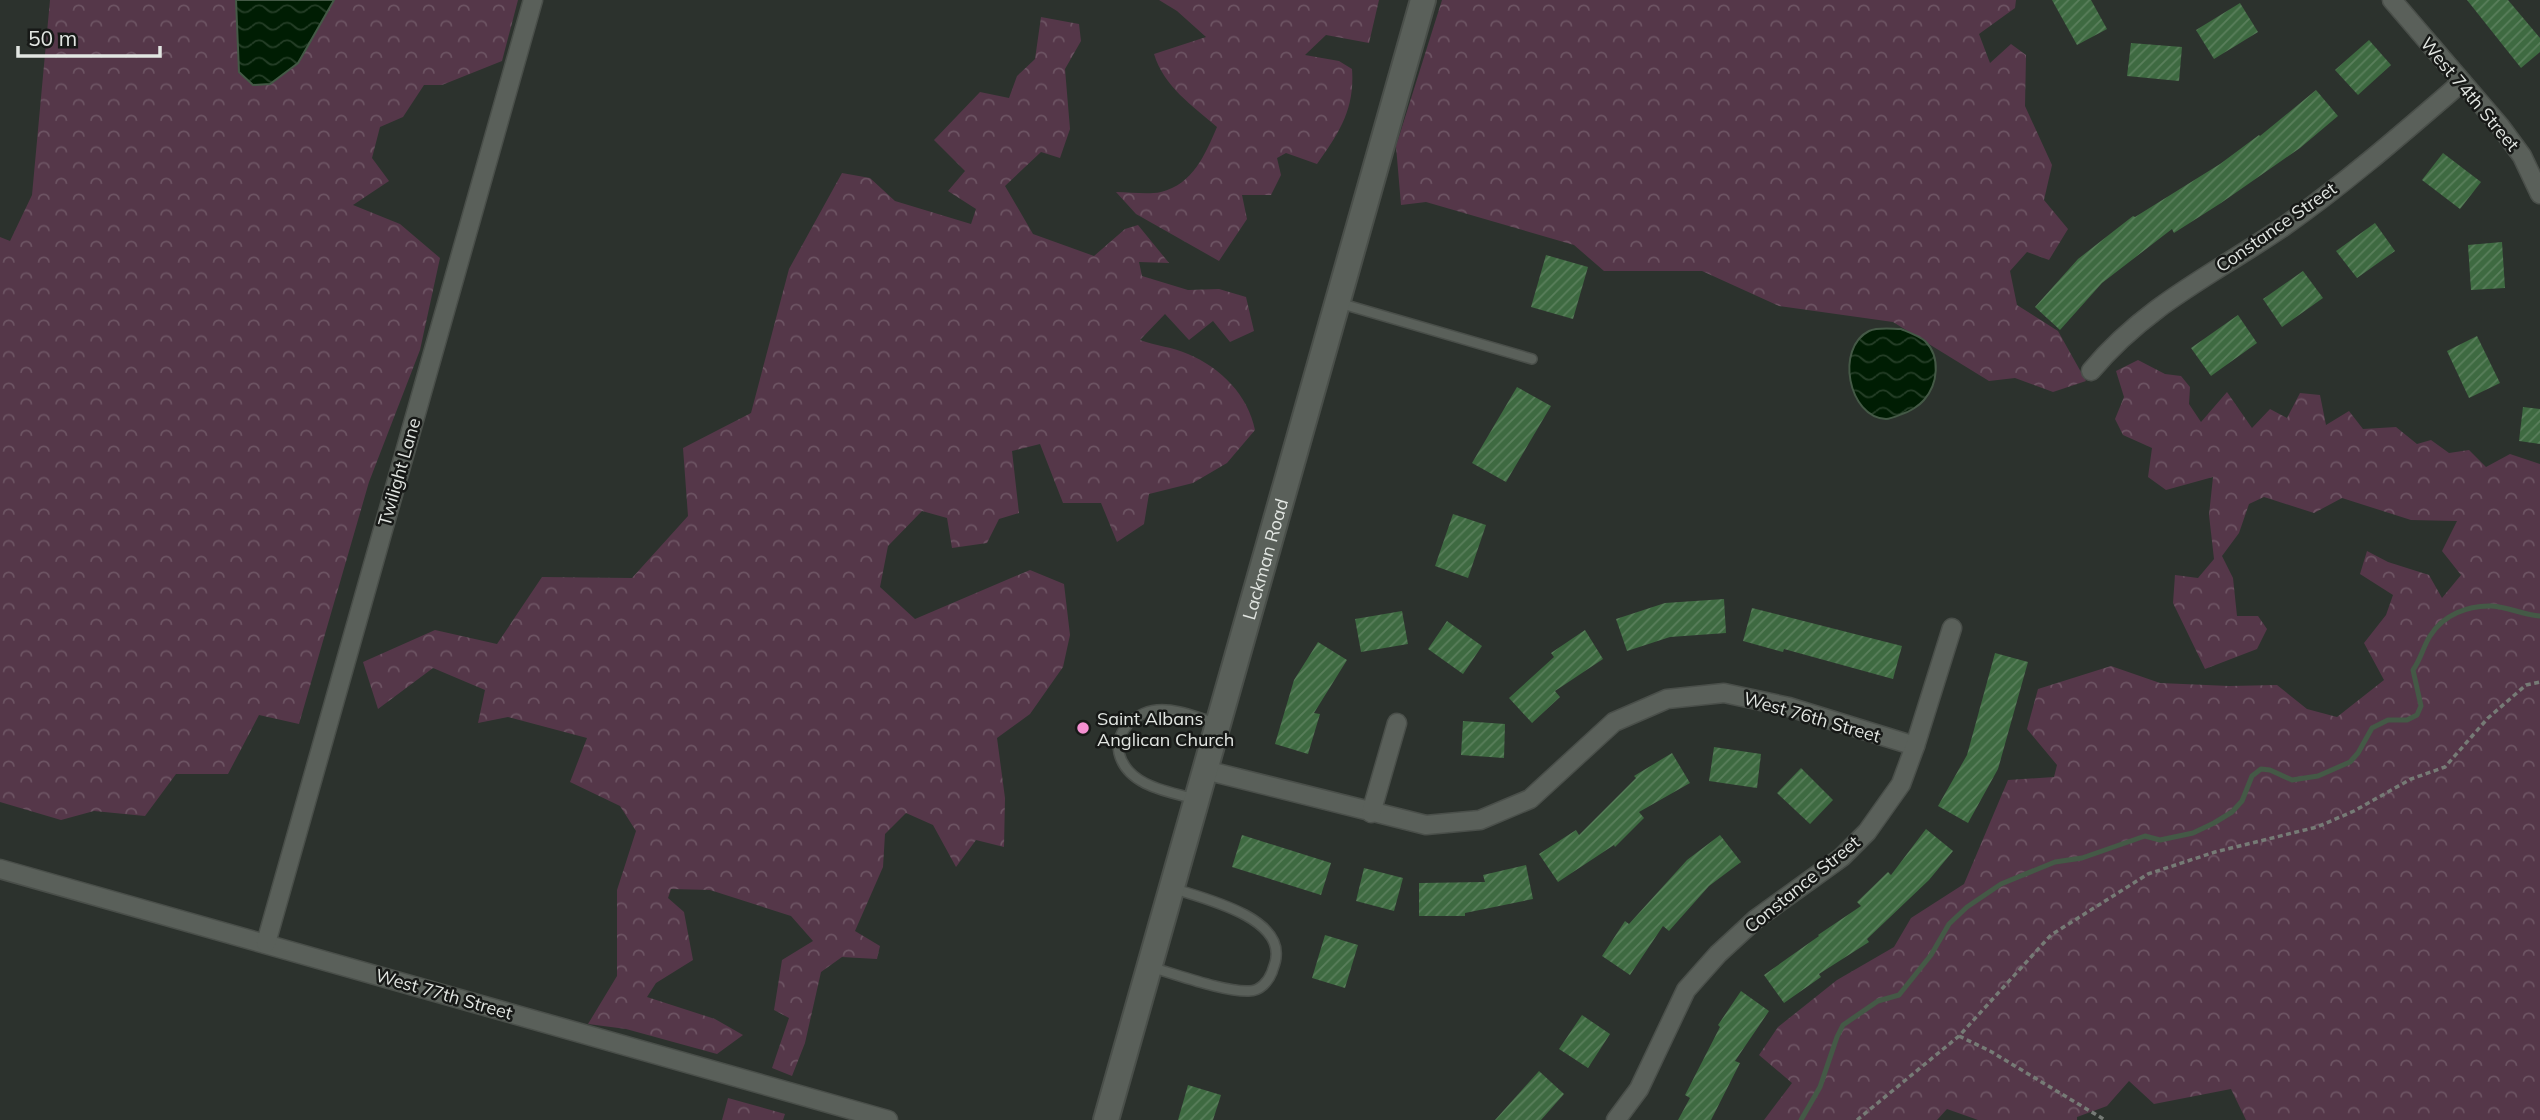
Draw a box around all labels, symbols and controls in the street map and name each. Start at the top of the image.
scale bar [18,14,159,58]
text: 50 m [28,25,77,51]
street label: West 74th Street [2416,32,2524,156]
street label: Constance Street [2211,177,2341,277]
street label: Twilight Lane [373,415,425,529]
street label: Lackman Road [1237,496,1293,622]
street label: West 76th Street [1741,686,1883,748]
place label: Saint Albans Anglican Church [1097,707,1234,751]
marker: Saint Albans Anglican Church [1075,720,1091,736]
street label: Constance Street [1740,830,1864,938]
street label: West 77th Street [373,963,515,1025]

